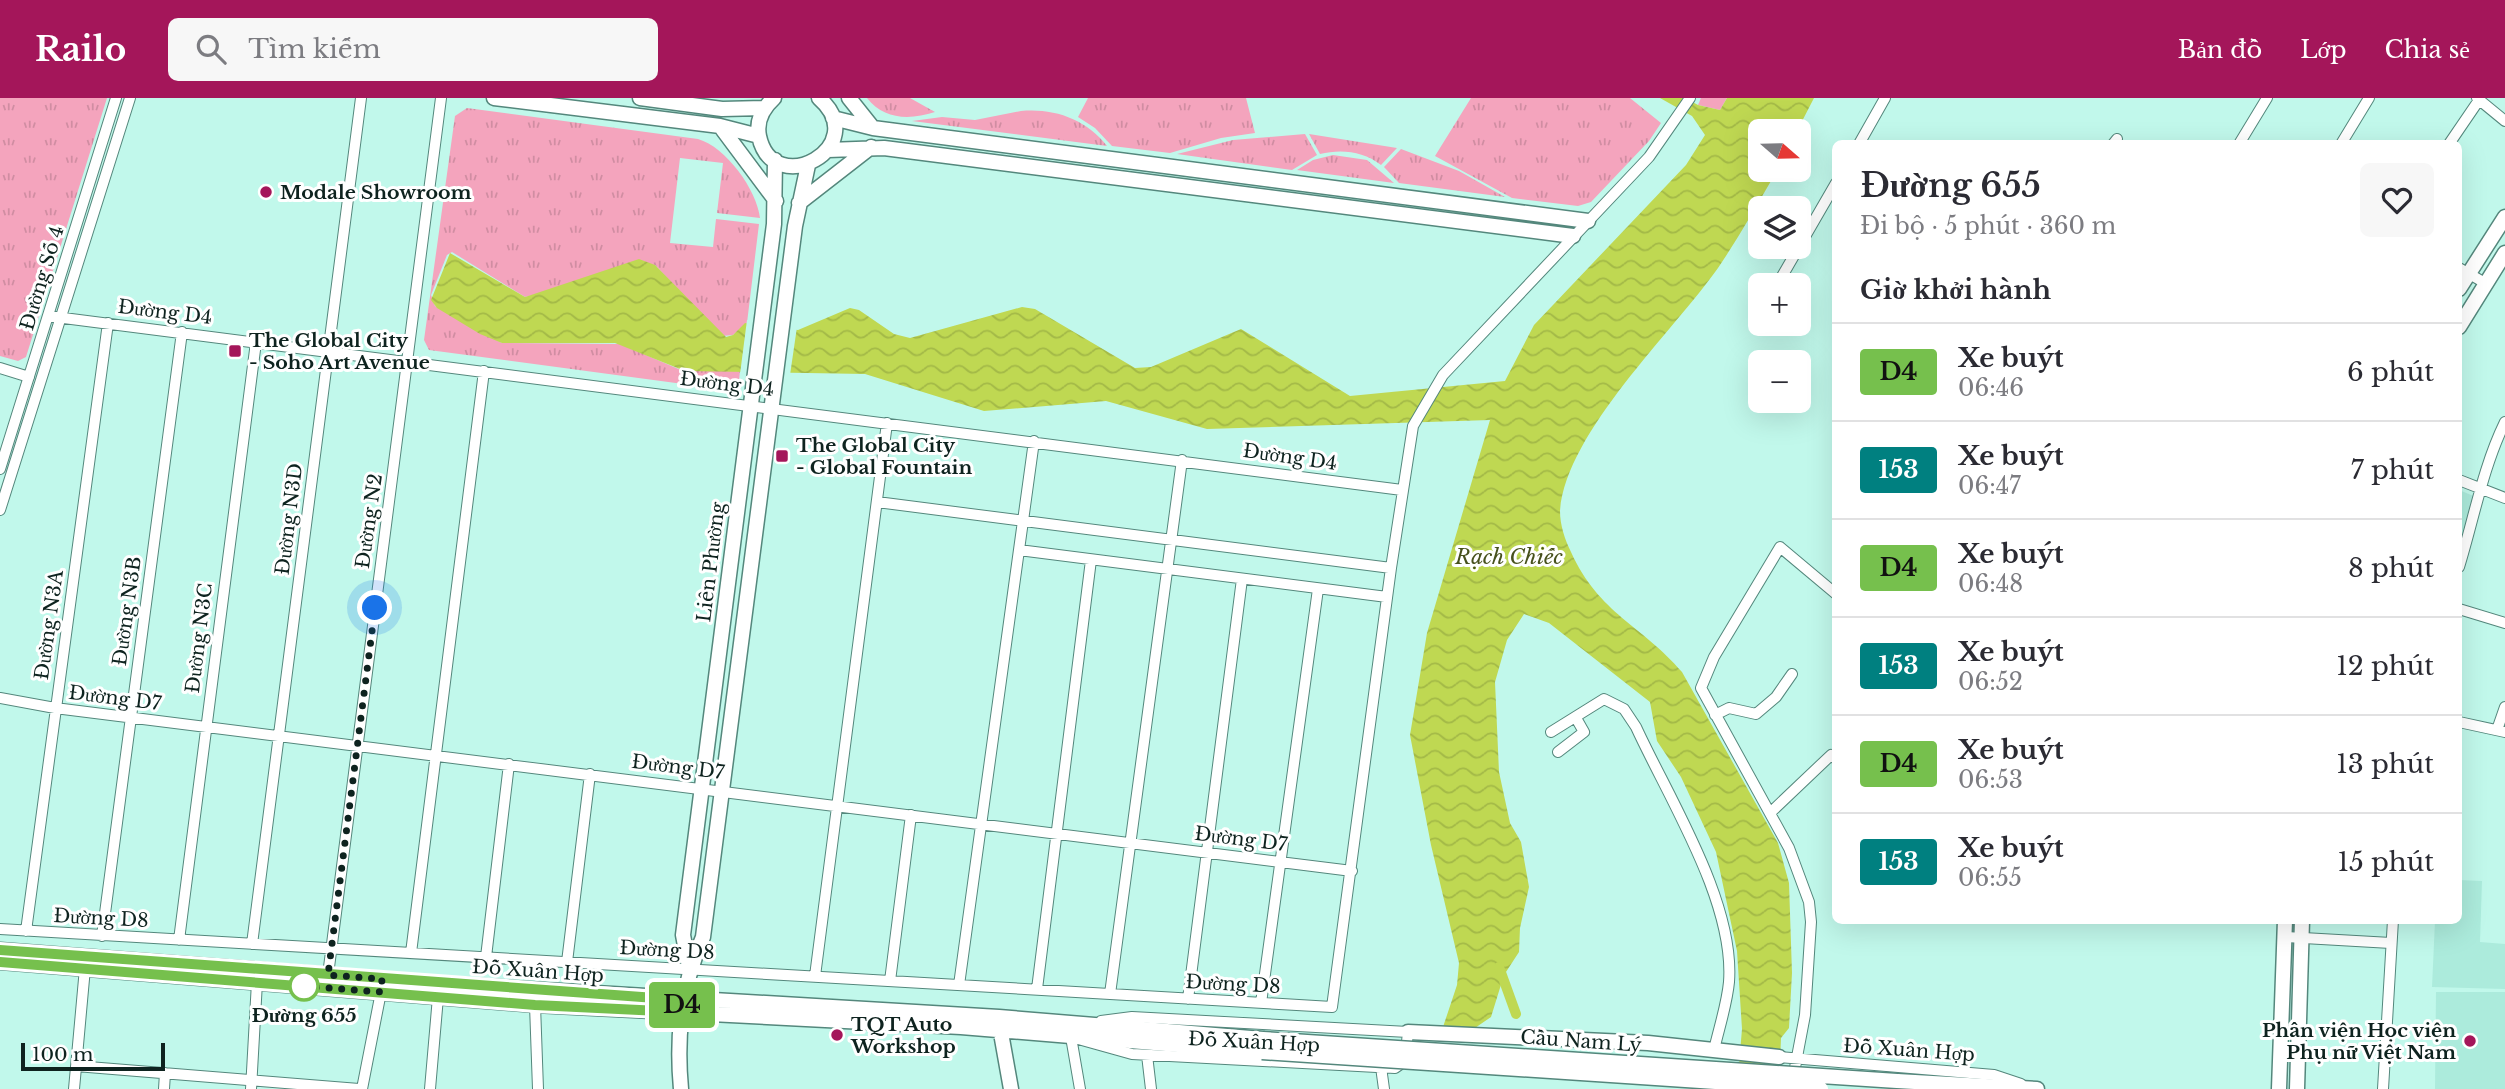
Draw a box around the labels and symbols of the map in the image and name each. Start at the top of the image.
north arrow [1748,119,1811,182]
place label: Modale Showroom [280,181,472,204]
marker: Modale Showroom [258,184,274,200]
street label: Đường Số 4 [15,223,69,333]
street label: Đường D4 [117,295,213,329]
place label: The Global City - Soho Art Avenue [249,329,430,374]
marker: The Global City - Soho Art Avenue [227,343,243,359]
street label: Đường D4 [679,367,775,401]
place label: The Global City - Global Fountain [796,434,972,479]
street label: Đường D4 [1241,439,1339,475]
marker: The Global City - Global Fountain [774,448,790,464]
street label: Đường N3D [271,462,307,576]
street label: Đường N2 [351,472,387,570]
street label: Liên Phường [692,500,730,623]
water label: Rạch Chiếc [1454,544,1564,570]
street label: Đường N3B [108,555,146,667]
street label: Đường N3A [30,568,68,681]
street label: Đường N3C [181,582,217,694]
your location [357,590,392,625]
street label: Đường D7 [67,681,163,715]
street label: Đường D7 [630,750,726,784]
street label: Đường D7 [1193,822,1289,856]
street label: Đường D8 [53,904,149,932]
street label: Đường D8 [619,936,715,964]
street label: Đỗ Xuân Hợp [471,955,605,987]
street label: Đường D8 [1185,970,1281,998]
marker: Đường 655 [289,971,319,1001]
line badge: D4 [650,982,714,1028]
place label: Đường 655 [251,1004,357,1027]
place label: TQT Auto Workshop [850,1013,956,1058]
place label: Phân viện Học viện Phụ nữ Việt Nam [2262,1019,2456,1064]
street label: Cầu Nam Lý [1520,1025,1642,1057]
marker: TQT Auto Workshop [829,1027,845,1043]
street label: Đỗ Xuân Hợp [1188,1027,1320,1057]
marker: Phân viện Học viện Phụ nữ Việt Nam [2462,1033,2478,1049]
street label: Đỗ Xuân Hợp [1842,1034,1976,1066]
scale bar [21,1040,164,1072]

